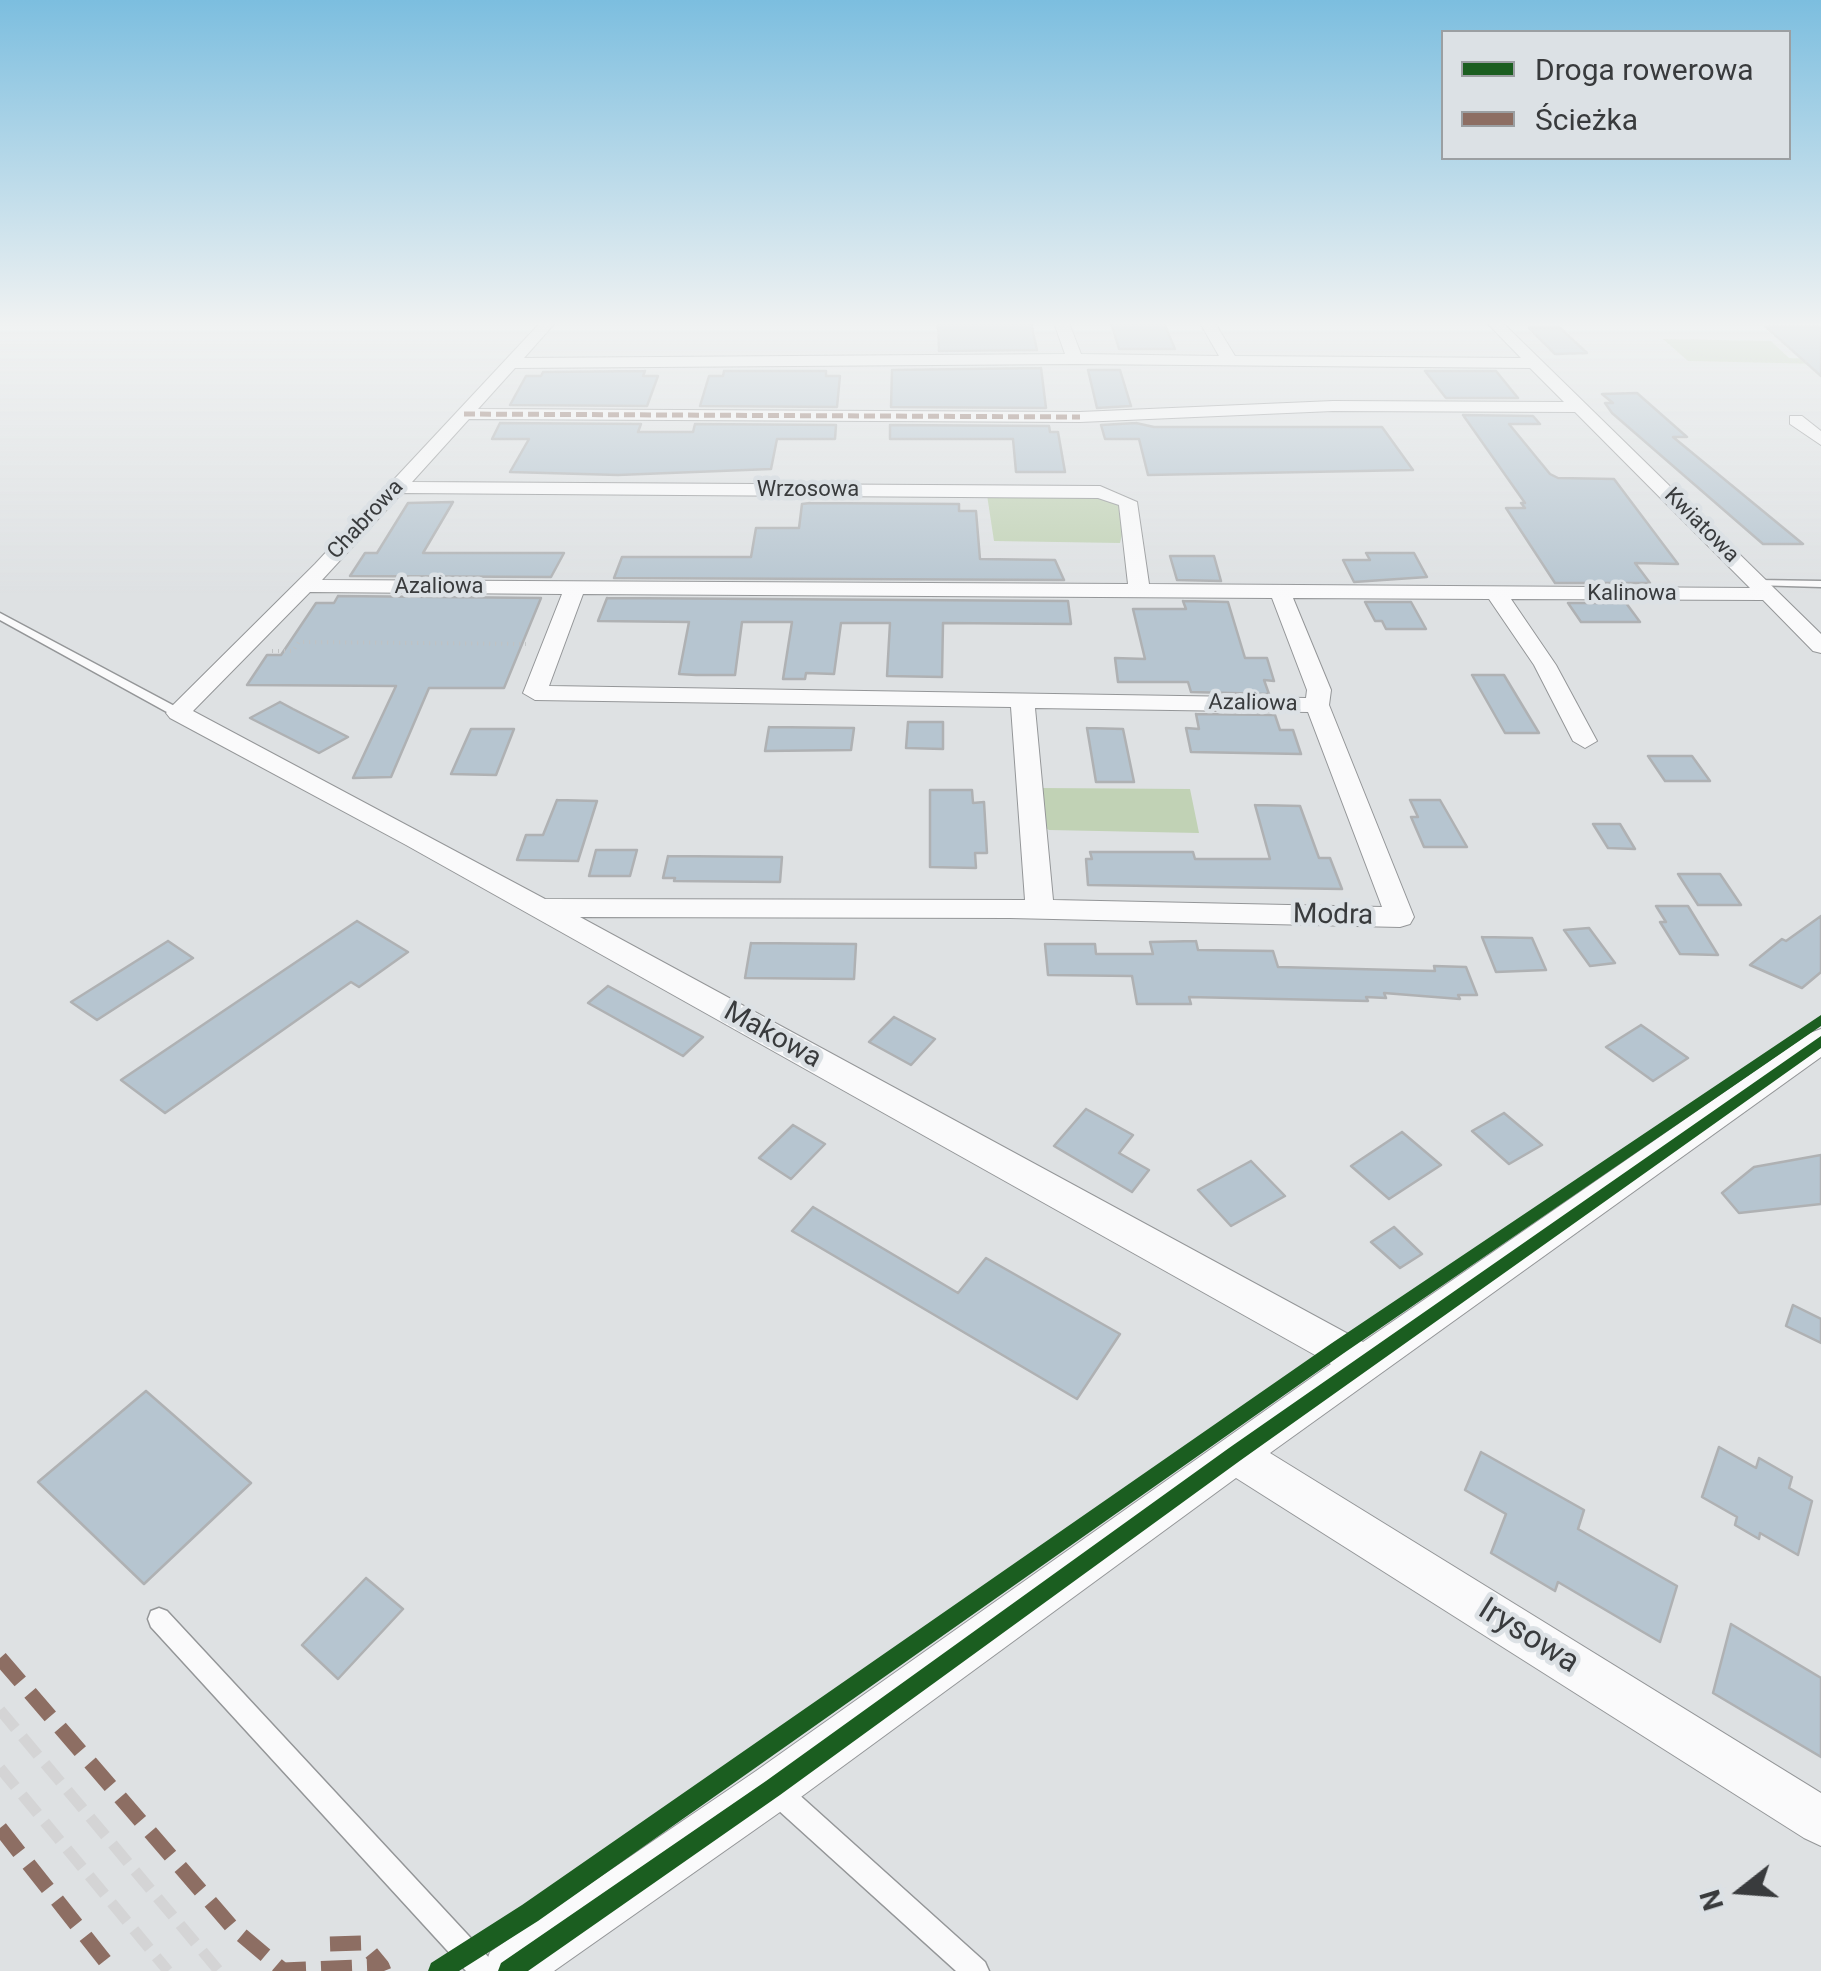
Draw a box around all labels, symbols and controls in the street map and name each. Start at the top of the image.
legend [1441,30,1791,160]
text: Droga rowerowa [1535,52,1754,87]
text: Ścieżka [1535,102,1638,137]
street label: Chabrowa [323,475,409,565]
street label: Wrzosowa [757,477,859,503]
street label: Kwiatowa [1658,483,1744,569]
street label: Azaliowa [394,574,484,600]
street label: Kalinowa [1587,581,1677,607]
street label: Azaliowa [1208,690,1298,718]
street label: Modra [1293,899,1373,933]
street label: Makowa [717,996,827,1076]
street label: Irysowa [1471,1591,1585,1683]
north arrow [1691,1841,1791,1941]
text: N [1693,1886,1731,1914]

